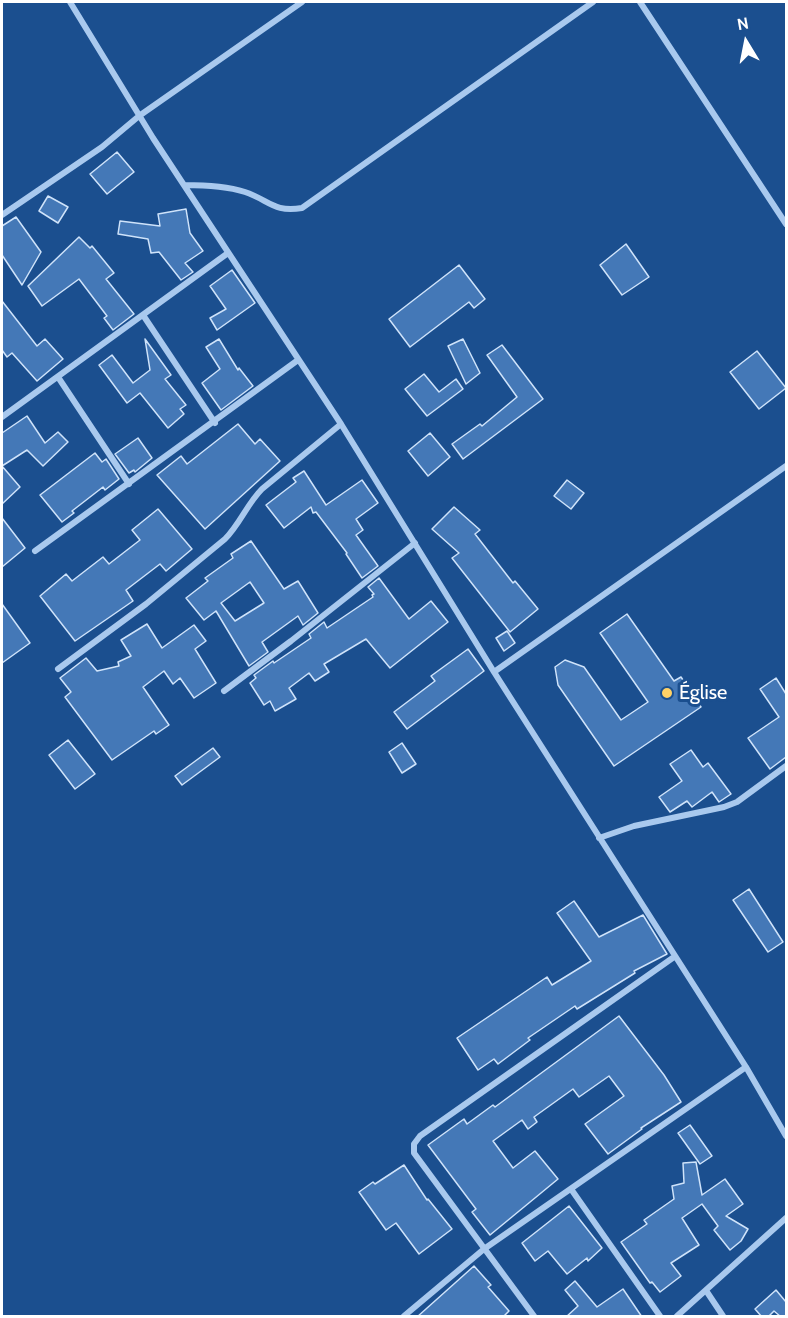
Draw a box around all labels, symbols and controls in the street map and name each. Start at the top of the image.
north arrow [716,12,776,72]
text: N [736,13,750,34]
place label: Église [679,681,727,705]
marker: Église [660,686,674,700]

